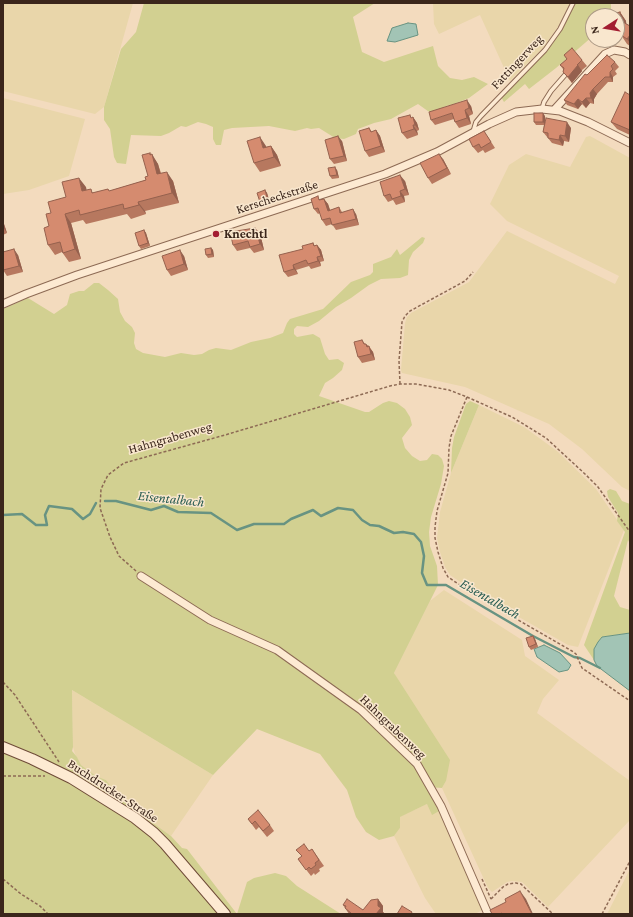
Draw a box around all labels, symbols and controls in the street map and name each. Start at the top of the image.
north arrow [585,8,625,48]
text: N [588,25,601,35]
street label: Fattingerweg [488,31,546,93]
street label: Kerscheckstraße [234,176,320,218]
place label: Knechtl [224,226,268,242]
marker: Knechtl [211,229,221,239]
street label: Hahngrabenweg [127,419,213,457]
water label: Eisentalbach [137,487,205,511]
water label: Eisentalbach [457,575,523,623]
street label: Hahngrabenweg [357,692,429,762]
street label: Buchdrucker-Straße [65,756,161,826]

